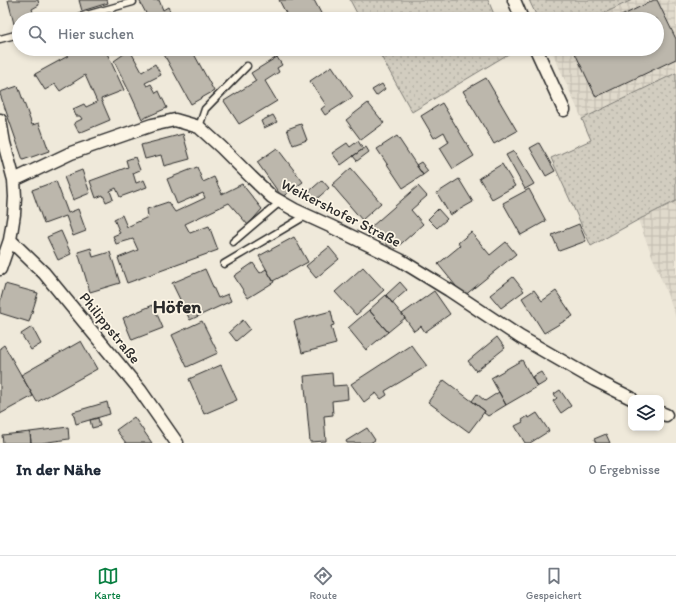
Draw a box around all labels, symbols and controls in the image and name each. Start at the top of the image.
search box [12,12,664,56]
icon: search [26,23,48,45]
text: Hier suchen [58,25,134,43]
street label: Weikershofer Straße [278,175,404,251]
street label: Philippstraße [76,289,144,367]
district label: Höfen [153,295,202,318]
map controls [628,395,664,431]
button: layers [628,395,664,431]
text: In der Nähe [16,459,101,479]
text: 0 Ergebnisse [589,462,660,477]
tab: Karte [94,565,121,602]
tab: Route [310,565,337,602]
tab: Gespeichert [526,565,582,602]

